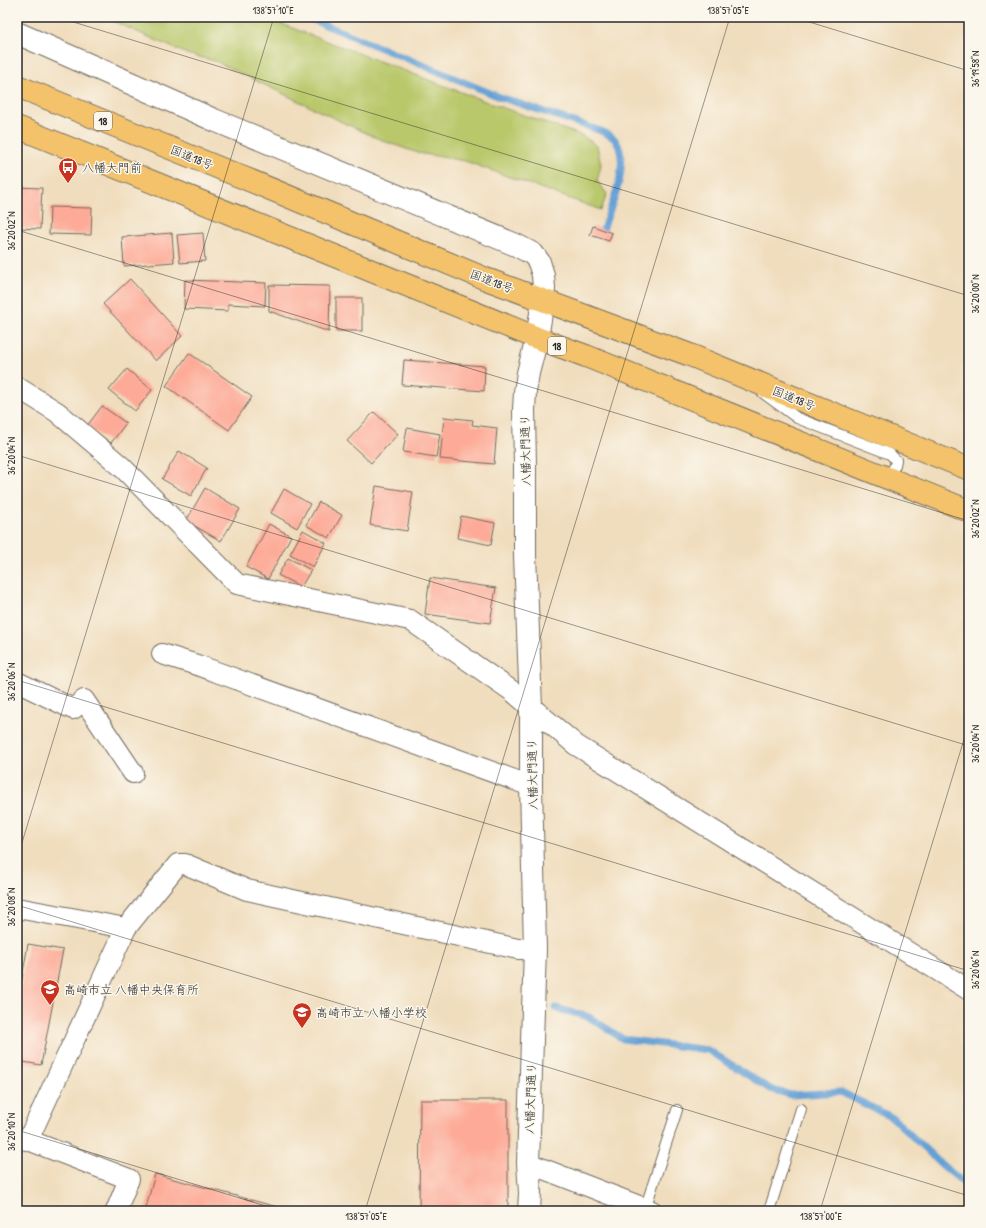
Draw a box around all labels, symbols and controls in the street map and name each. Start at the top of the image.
text: 138°57'10"E [252,4,294,17]
text: 138°57'05"E [707,4,749,17]
text: 36°19'58"N [969,51,982,87]
road number: 18 [94,112,112,130]
street label: 国道18号 [168,141,216,173]
bus stop icon: 八幡大門前 [57,156,79,184]
place label: 八幡大門前 [82,159,142,176]
text: 36°20'02"N [5,211,18,251]
street label: 国道18号 [468,265,516,297]
text: 36°20'00"N [969,275,982,313]
road number: 18 [548,337,566,355]
street label: 国道18号 [770,382,818,414]
street label: 八幡大門通り [516,414,534,486]
text: 36°20'04"N [5,437,18,475]
text: 36°20'02"N [969,499,982,539]
text: 36°20'06"N [5,663,18,701]
text: 36°20'04"N [969,725,982,763]
street label: 八幡大門通り [523,738,541,810]
text: 36°20'08"N [5,888,18,926]
text: 36°20'06"N [969,951,982,989]
school or university icon: 高崎市立 八幡中央保育所 [39,978,61,1006]
place label: 高崎市立 八幡中央保育所 [64,981,199,998]
school or university icon: 高崎市立 八幡小学校 [291,1001,313,1029]
place label: 高崎市立 八幡小学校 [316,1004,427,1021]
street label: 八幡大門通り [520,1062,540,1134]
text: 36°20'10"N [5,1113,18,1151]
text: 138°57'05"E [345,1210,387,1223]
text: 138°57'00"E [800,1210,843,1223]

